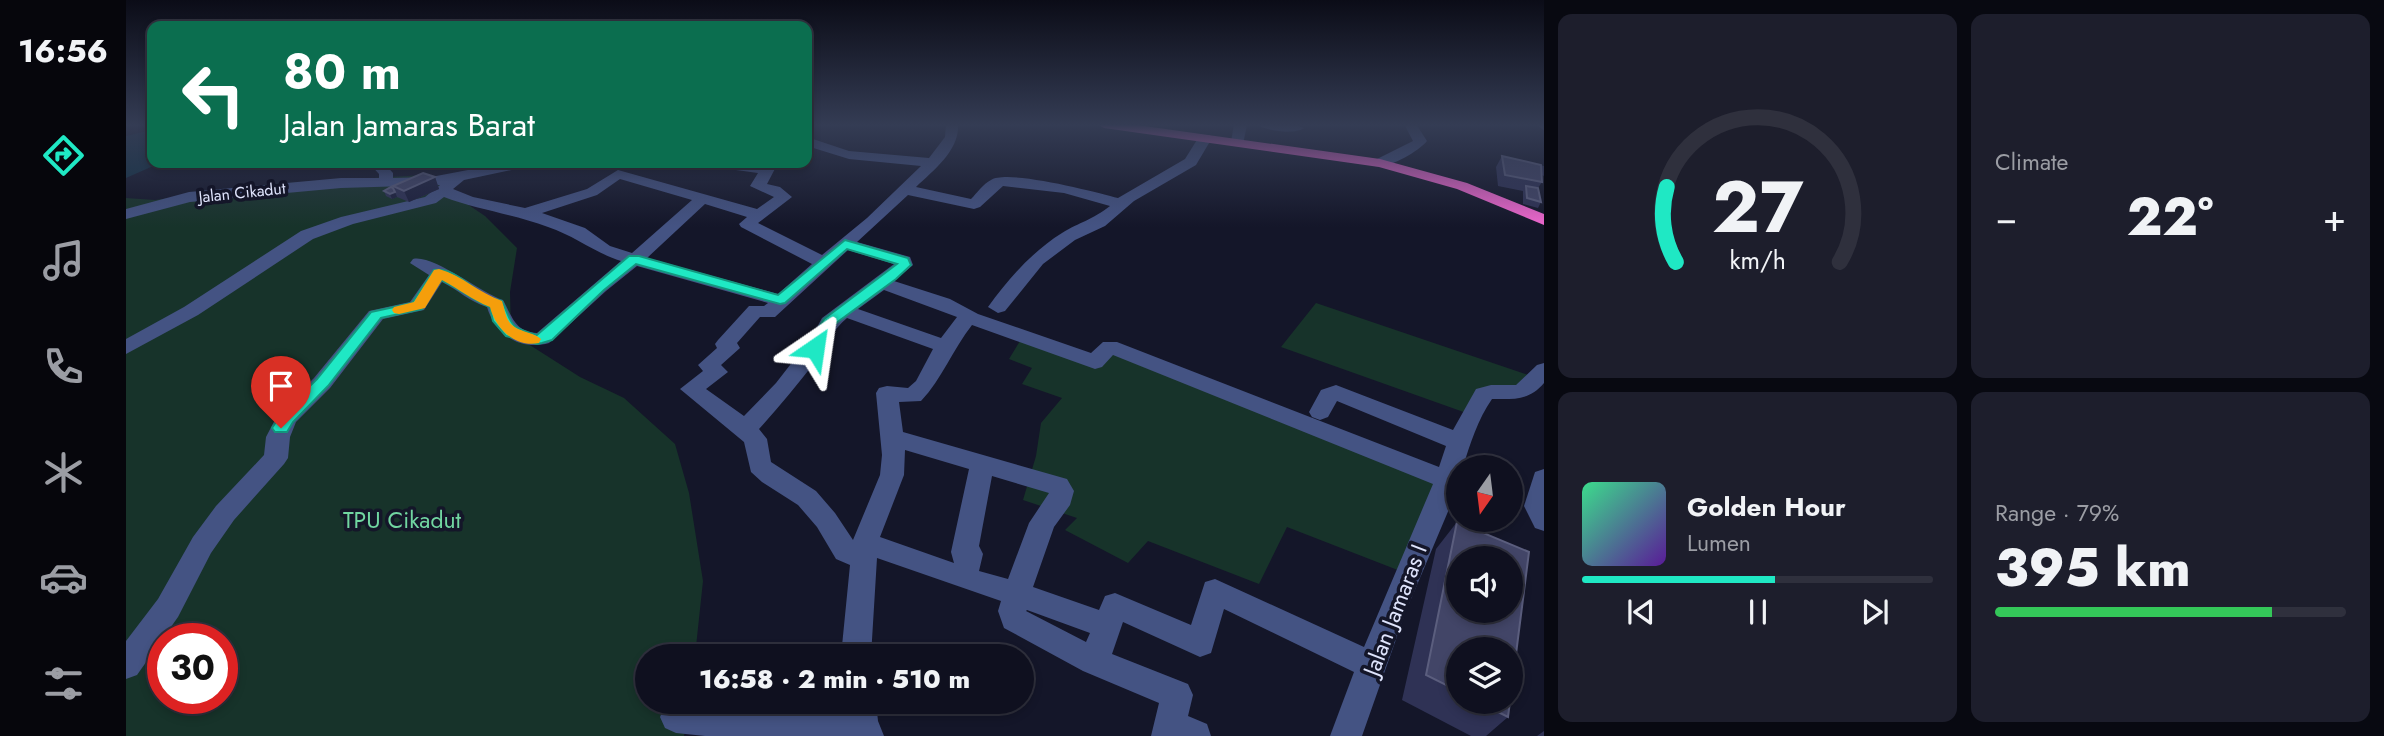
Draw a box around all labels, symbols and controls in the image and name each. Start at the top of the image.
text: 16:56 [18,28,108,74]
text: 80 m [283,37,401,107]
icon: left [168,49,259,140]
text: Jalan Jamaras Barat [283,102,535,148]
icon: directions [39,131,88,180]
text: Climate [1995,145,2068,179]
text: 27 [1712,154,1803,259]
street label: Jalan Cikadut [195,176,287,209]
text: 22° [2127,179,2213,255]
text: − [1995,190,2017,245]
text: + [2323,190,2346,245]
icon: music [39,236,88,285]
text: km/h [1729,242,1786,278]
position arrow [778,311,852,385]
icon: phone [39,342,88,391]
pin [251,356,311,428]
icon: arrive [262,367,300,405]
icon: climate [39,448,88,497]
north arrow [1446,455,1522,532]
map controls [1446,455,1523,714]
text: Golden Hour [1687,488,1846,526]
text: Range · 79% [1995,496,2119,530]
park label: TPU Cikadut [343,503,462,537]
text: Lumen [1687,526,1751,560]
text: 395 km [1995,530,2190,606]
street label: Jalan Jamaras I [1353,539,1436,683]
button: sound [1446,546,1523,623]
icon: car [39,553,88,602]
icon: previous [1622,593,1660,631]
icon: pause [1739,593,1777,631]
icon: next [1856,593,1894,631]
speed limit sign: 30 [147,623,238,714]
button: layers [1446,637,1523,714]
icon: filters [39,659,88,708]
text: 16:58 · 2 min · 510 m [699,660,970,698]

